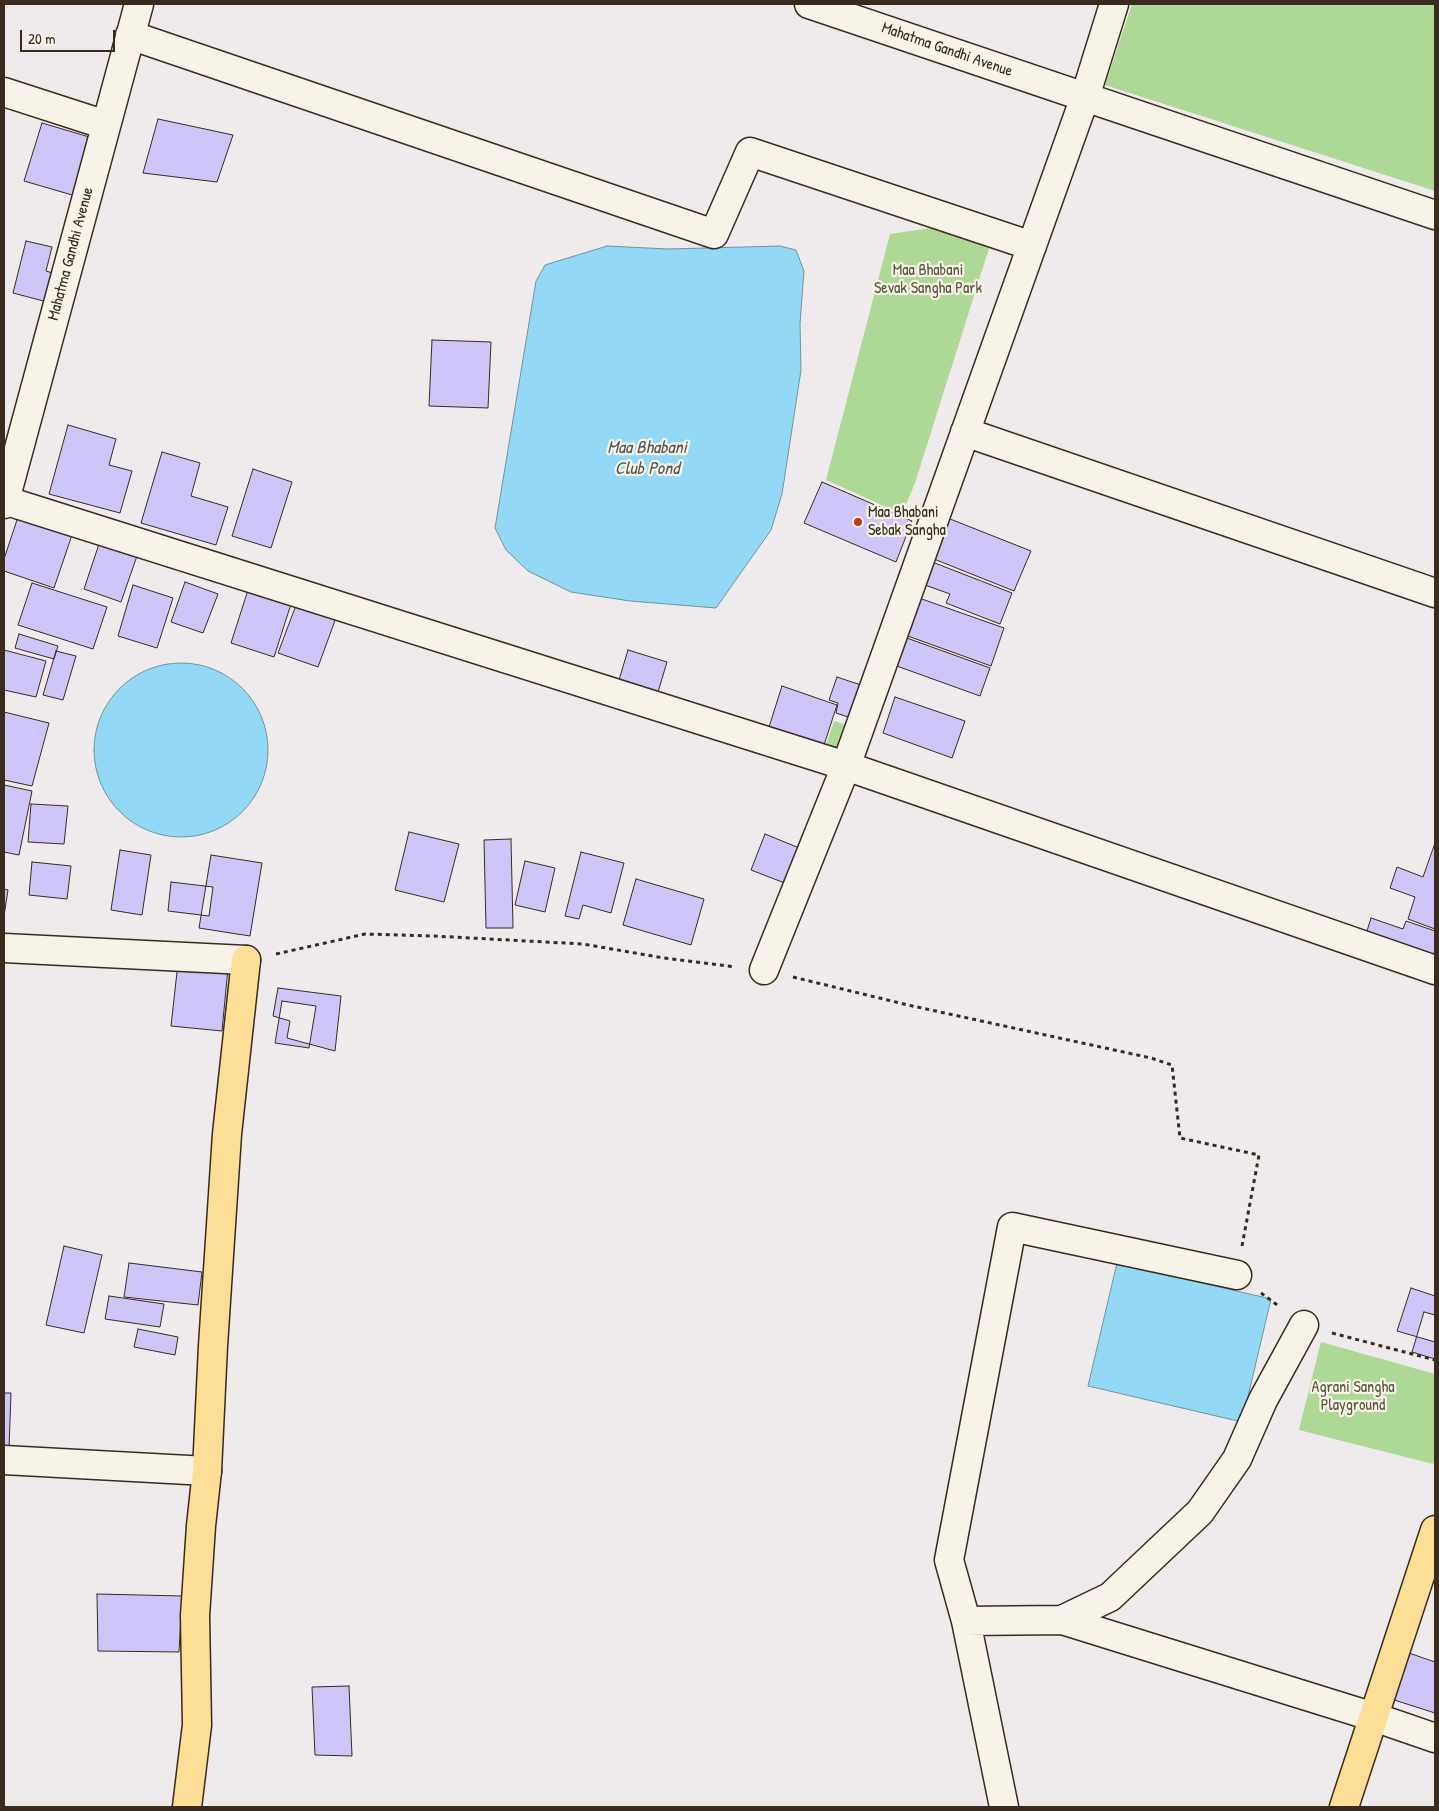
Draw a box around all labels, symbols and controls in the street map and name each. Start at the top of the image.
street label: Mahatma Gandhi Avenue [879,19,1015,81]
scale bar [22,20,118,52]
text: 20 m [28,28,55,49]
street label: Mahatma Gandhi Avenue [44,185,98,323]
park label: Maa Bhabani Sevak Sangha Park [874,261,982,299]
water label: Maa Bhabani Club Pond [607,437,687,479]
place label: Maa Bhabani Sebak Sangha [868,503,946,541]
marker: Maa Bhabani Sebak Sangha [852,516,864,528]
park label: Agrani Sangha Playground [1312,1378,1394,1416]

